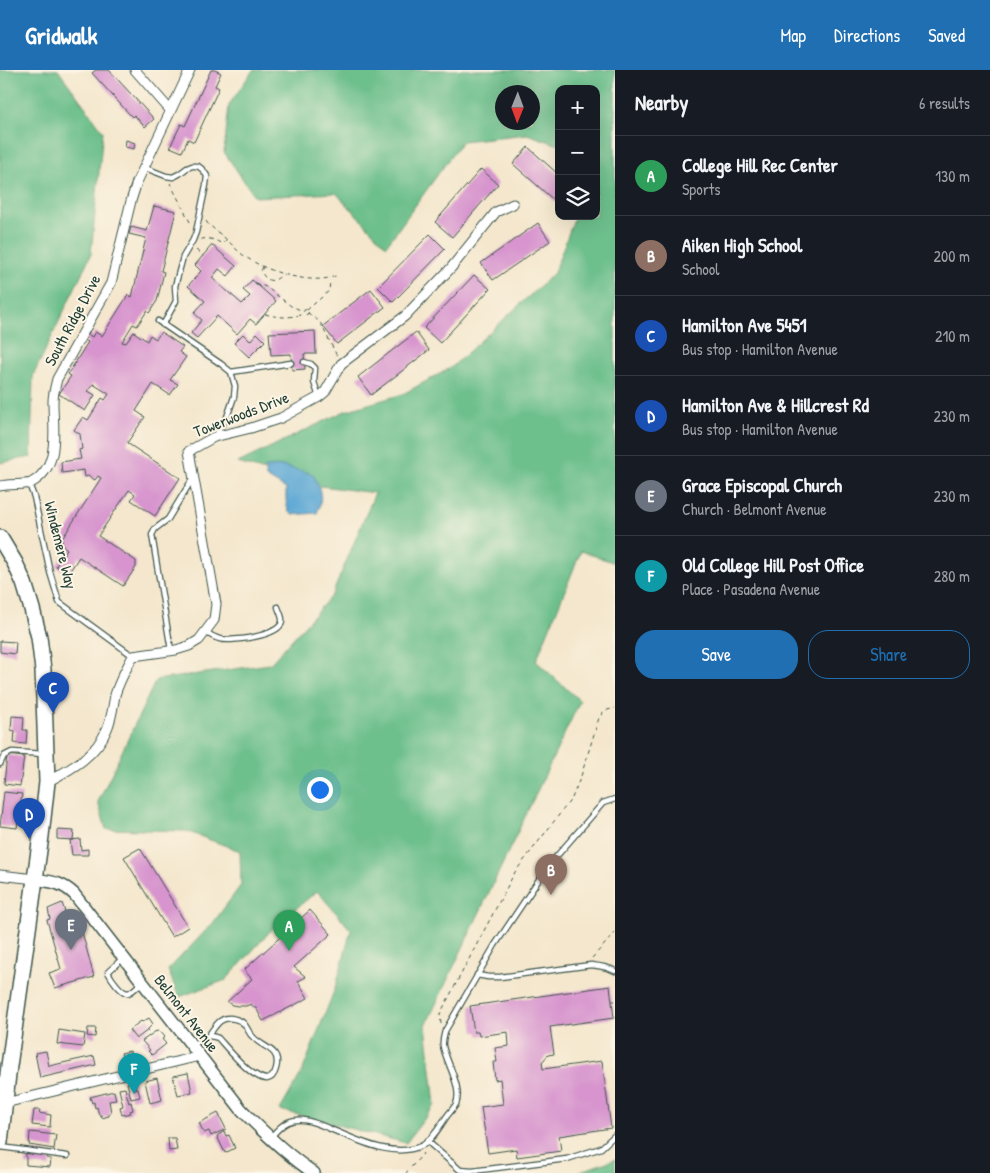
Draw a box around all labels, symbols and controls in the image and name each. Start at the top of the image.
text: Gridwalk [25,19,97,51]
text: Map [781,23,806,48]
text: Directions [834,23,900,48]
text: Saved [928,23,965,48]
north arrow [495,85,540,130]
map controls [555,85,600,220]
button: + [555,85,600,130]
text: Nearby [635,88,688,117]
text: 6 results [919,92,970,114]
button: − [555,130,600,175]
text: College Hill Rec Center [682,152,838,178]
text: A [647,165,655,187]
text: 130 m [935,165,970,187]
button: layers [555,175,600,220]
text: Sports [682,178,720,200]
text: Aiken High School [682,232,802,258]
text: B [647,245,655,267]
text: 200 m [934,245,970,267]
text: School [682,258,719,280]
street label: South Ridge Drive [39,270,106,370]
text: Hamilton Ave 5451 [682,312,807,338]
text: C [647,325,655,347]
text: 210 m [935,325,970,347]
text: Bus stop · Hamilton Avenue [682,338,838,360]
street label: Towerwoods Drive [190,386,292,442]
text: Hamilton Ave & Hillcrest Rd [682,392,869,418]
text: D [647,405,655,427]
text: 230 m [934,405,970,427]
text: Bus stop · Hamilton Avenue [682,418,838,440]
text: Grace Episcopal Church [682,472,842,498]
text: E [647,485,655,507]
text: 230 m [934,485,970,507]
text: Church · Belmont Avenue [682,498,827,520]
street label: Windemere Way [39,499,83,591]
text: Old College Hill Post Office [682,552,864,578]
text: F [648,565,654,587]
text: 280 m [934,565,970,587]
text: Place · Pasadena Avenue [682,578,820,600]
button: Save [635,630,798,679]
button: Share [808,630,970,679]
pin: C [37,672,69,713]
your location [307,777,333,803]
pin: D [13,798,45,839]
pin: B [535,854,567,895]
pin: E [55,909,87,950]
pin: A [273,910,305,951]
street label: Belmont Avenue [150,970,225,1057]
pin: F [118,1053,150,1094]

